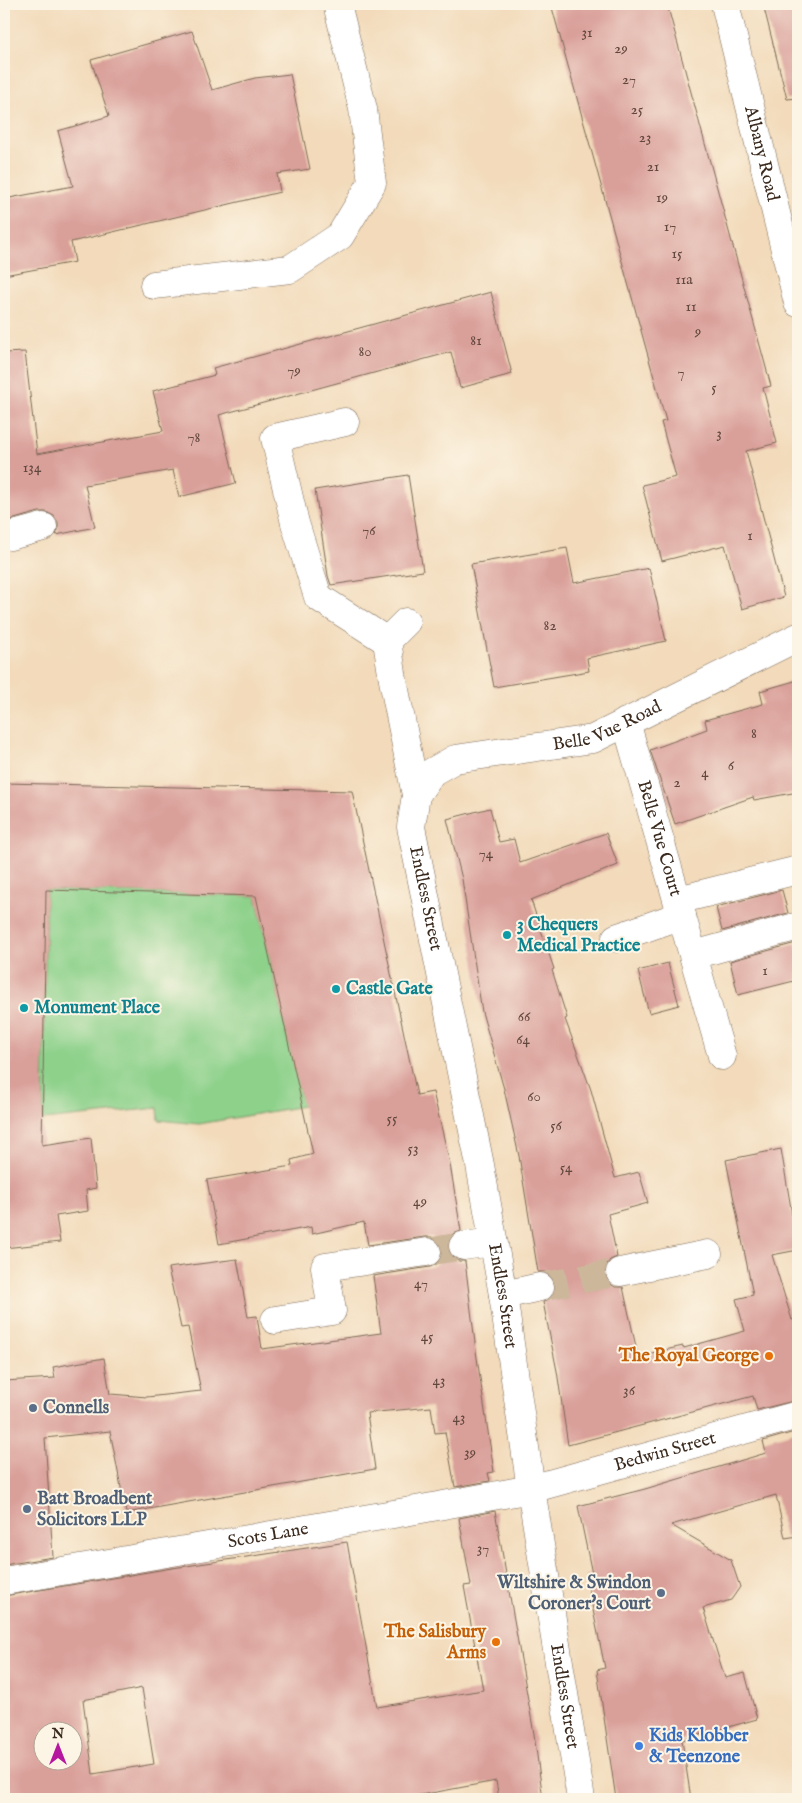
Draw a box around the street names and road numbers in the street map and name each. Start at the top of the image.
street label: Albany Road [739,103,784,204]
street label: Belle Vue Road [551,695,666,756]
street label: Belle Vue Court [632,778,687,899]
street label: Endless Street [404,844,447,953]
street label: Endless Street [483,1242,522,1350]
street label: Bedwin Street [612,1427,718,1477]
street label: Scots Lane [226,1517,310,1554]
street label: Endless Street [545,1642,584,1751]

